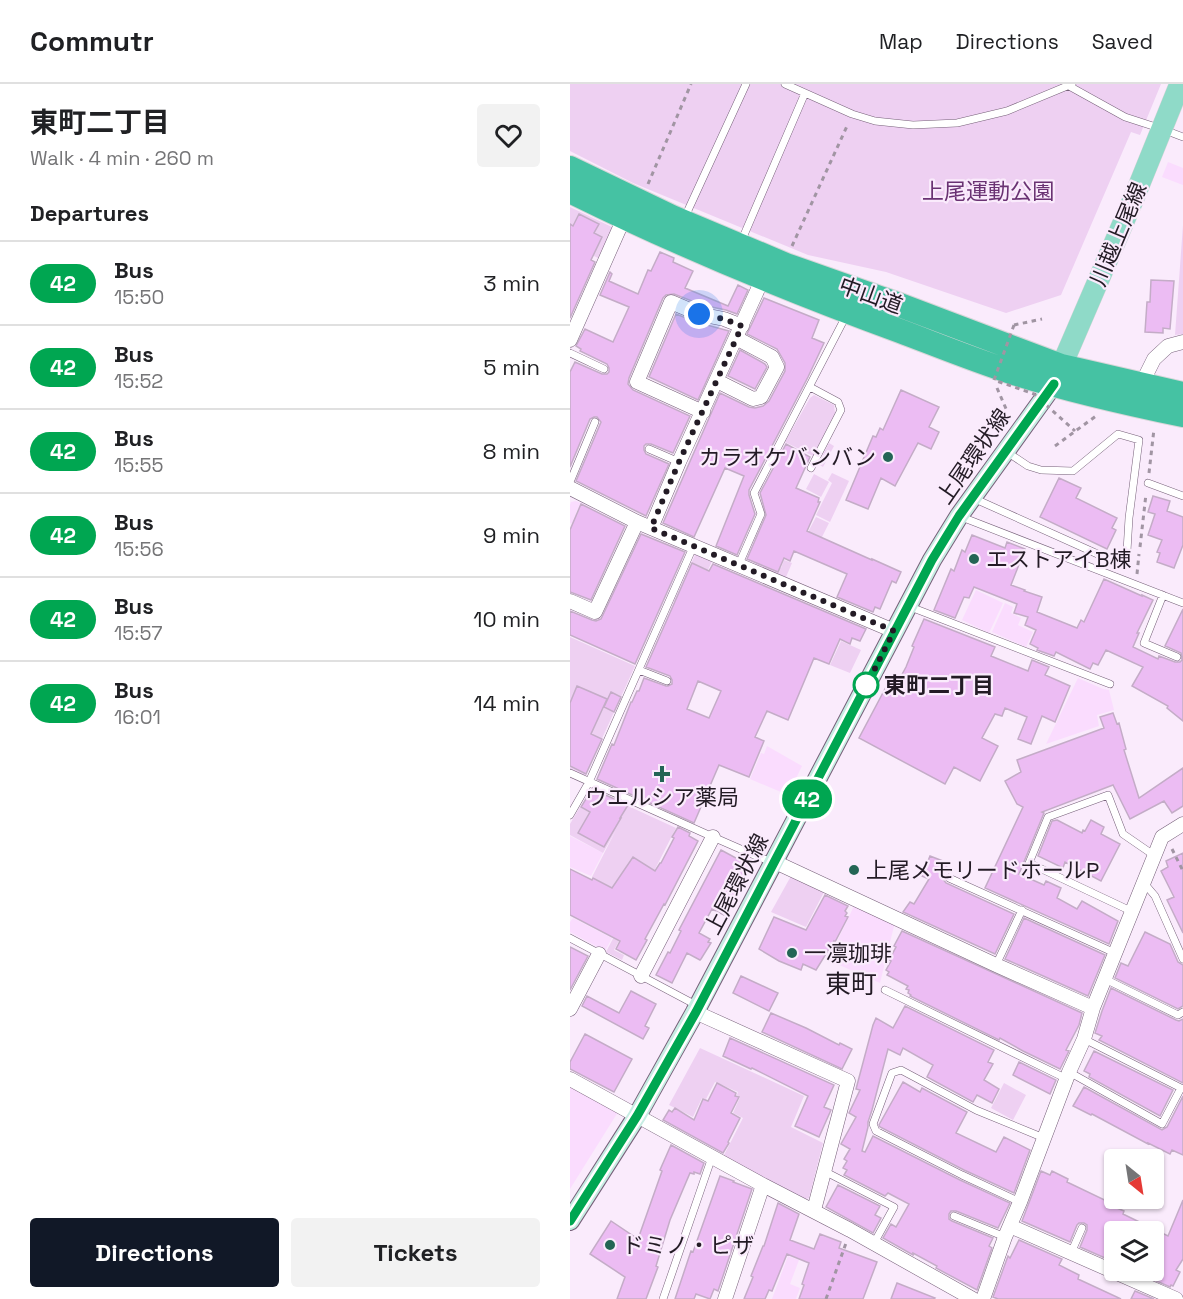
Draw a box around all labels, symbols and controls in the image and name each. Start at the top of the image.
text: Commutr [30,23,154,59]
text: Map [879,28,923,55]
text: Directions [956,28,1059,55]
text: Saved [1092,28,1153,55]
text: 東町二丁目 [30,104,170,140]
button: heart [477,104,540,167]
text: Walk · 4 min · 260 m [30,145,214,171]
park label: 上尾運動公園 [922,177,1054,205]
street label: 川越上尾線 [1084,178,1152,290]
text: Departures [30,199,149,227]
text: Bus [114,256,154,284]
text: 3 min [483,269,540,297]
text: 42 [50,270,76,297]
street label: 中山道 [835,271,907,319]
text: 15:50 [114,284,164,310]
your location [684,299,714,329]
text: Bus [114,340,154,368]
text: 5 min [483,353,540,381]
text: 42 [50,354,76,381]
text: 15:52 [114,368,163,394]
street label: 上尾環状線 [930,403,1016,509]
text: Bus [114,424,154,452]
text: 8 min [483,437,540,465]
text: 42 [50,438,76,465]
place label: カラオケバンバン [699,443,876,471]
marker: カラオケバンバン [881,450,895,464]
text: 15:55 [114,452,163,478]
text: Bus [114,508,154,536]
text: 9 min [483,521,540,549]
text: 42 [50,522,76,549]
text: 15:56 [114,536,164,562]
place label: エストアイB棟 [986,545,1131,573]
marker: エストアイB棟 [967,552,981,566]
text: Bus [114,592,154,620]
text: 10 min [473,605,540,633]
text: 42 [50,606,76,633]
text: 15:57 [114,620,162,646]
place label: 東町二丁目 [884,671,994,699]
marker: 東町二丁目 [853,672,879,698]
text: Bus [114,676,154,704]
text: 14 min [474,689,540,717]
text: 42 [50,690,76,717]
text: 16:01 [114,704,161,730]
marker: ウエルシア薬局 [655,767,669,781]
line badge: 42 [780,780,834,818]
place label: ウエルシア薬局 [585,783,739,811]
text: 42 [794,786,820,813]
street label: 上尾環状線 [698,829,774,939]
place label: 上尾メモリードホールP [866,856,1099,884]
marker: 上尾メモリードホールP [847,863,861,877]
place label: 一凛珈琲 [804,939,892,967]
marker: 一凛珈琲 [785,946,799,960]
district label: 東町 [825,967,877,1001]
north arrow [1104,1149,1164,1209]
map controls [1104,1149,1164,1281]
button: Directions [30,1218,279,1287]
button: Tickets [291,1218,540,1287]
button: layers [1104,1221,1164,1281]
place label: ドミノ・ピザ [622,1231,754,1259]
marker: ドミノ・ピザ [603,1238,617,1252]

